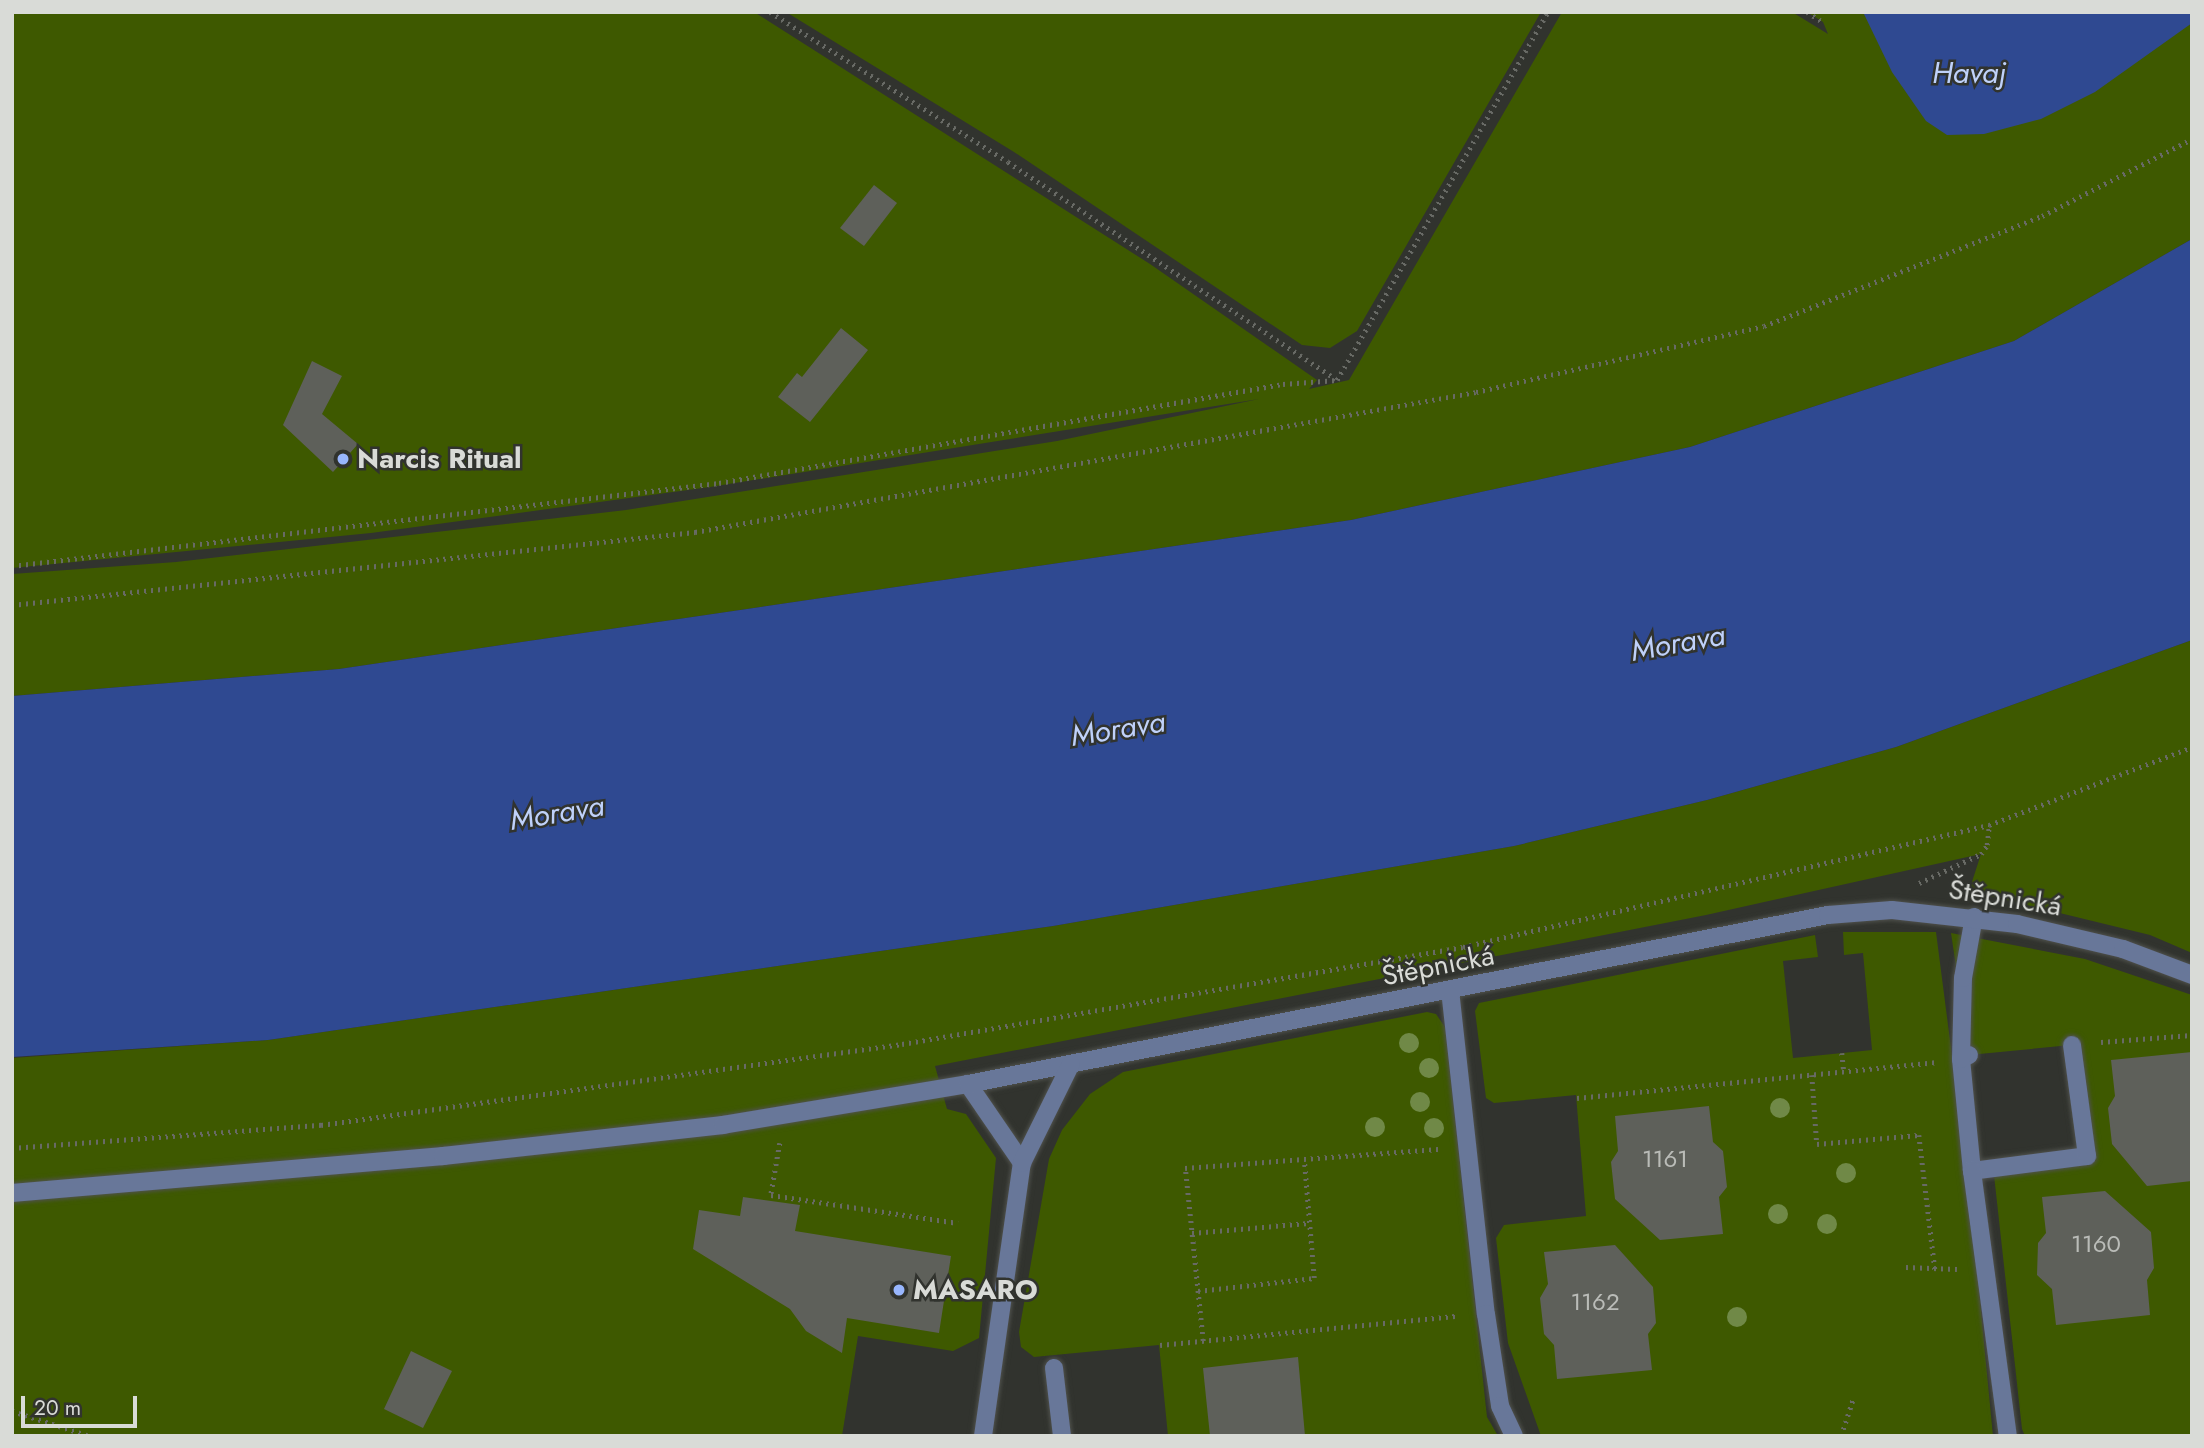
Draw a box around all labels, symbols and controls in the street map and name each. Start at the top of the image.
water label: Havaj [1932,55,2006,91]
place label: Narcis Ritual [357,442,522,476]
marker: Narcis Ritual [335,451,351,467]
water label: Morava [1628,617,1728,669]
water label: Morava [1068,704,1168,754]
water label: Morava [507,788,607,838]
street label: Štěpnická [1946,873,2064,923]
street label: Štěpnická [1379,939,1497,993]
house number: 1161 [1642,1145,1688,1173]
house number: 1160 [2071,1230,2121,1258]
place label: MASARO [913,1273,1038,1307]
marker: MASARO [891,1282,907,1298]
house number: 1162 [1570,1288,1620,1316]
scale bar [24,1382,140,1426]
text: 20 m [34,1393,81,1423]

